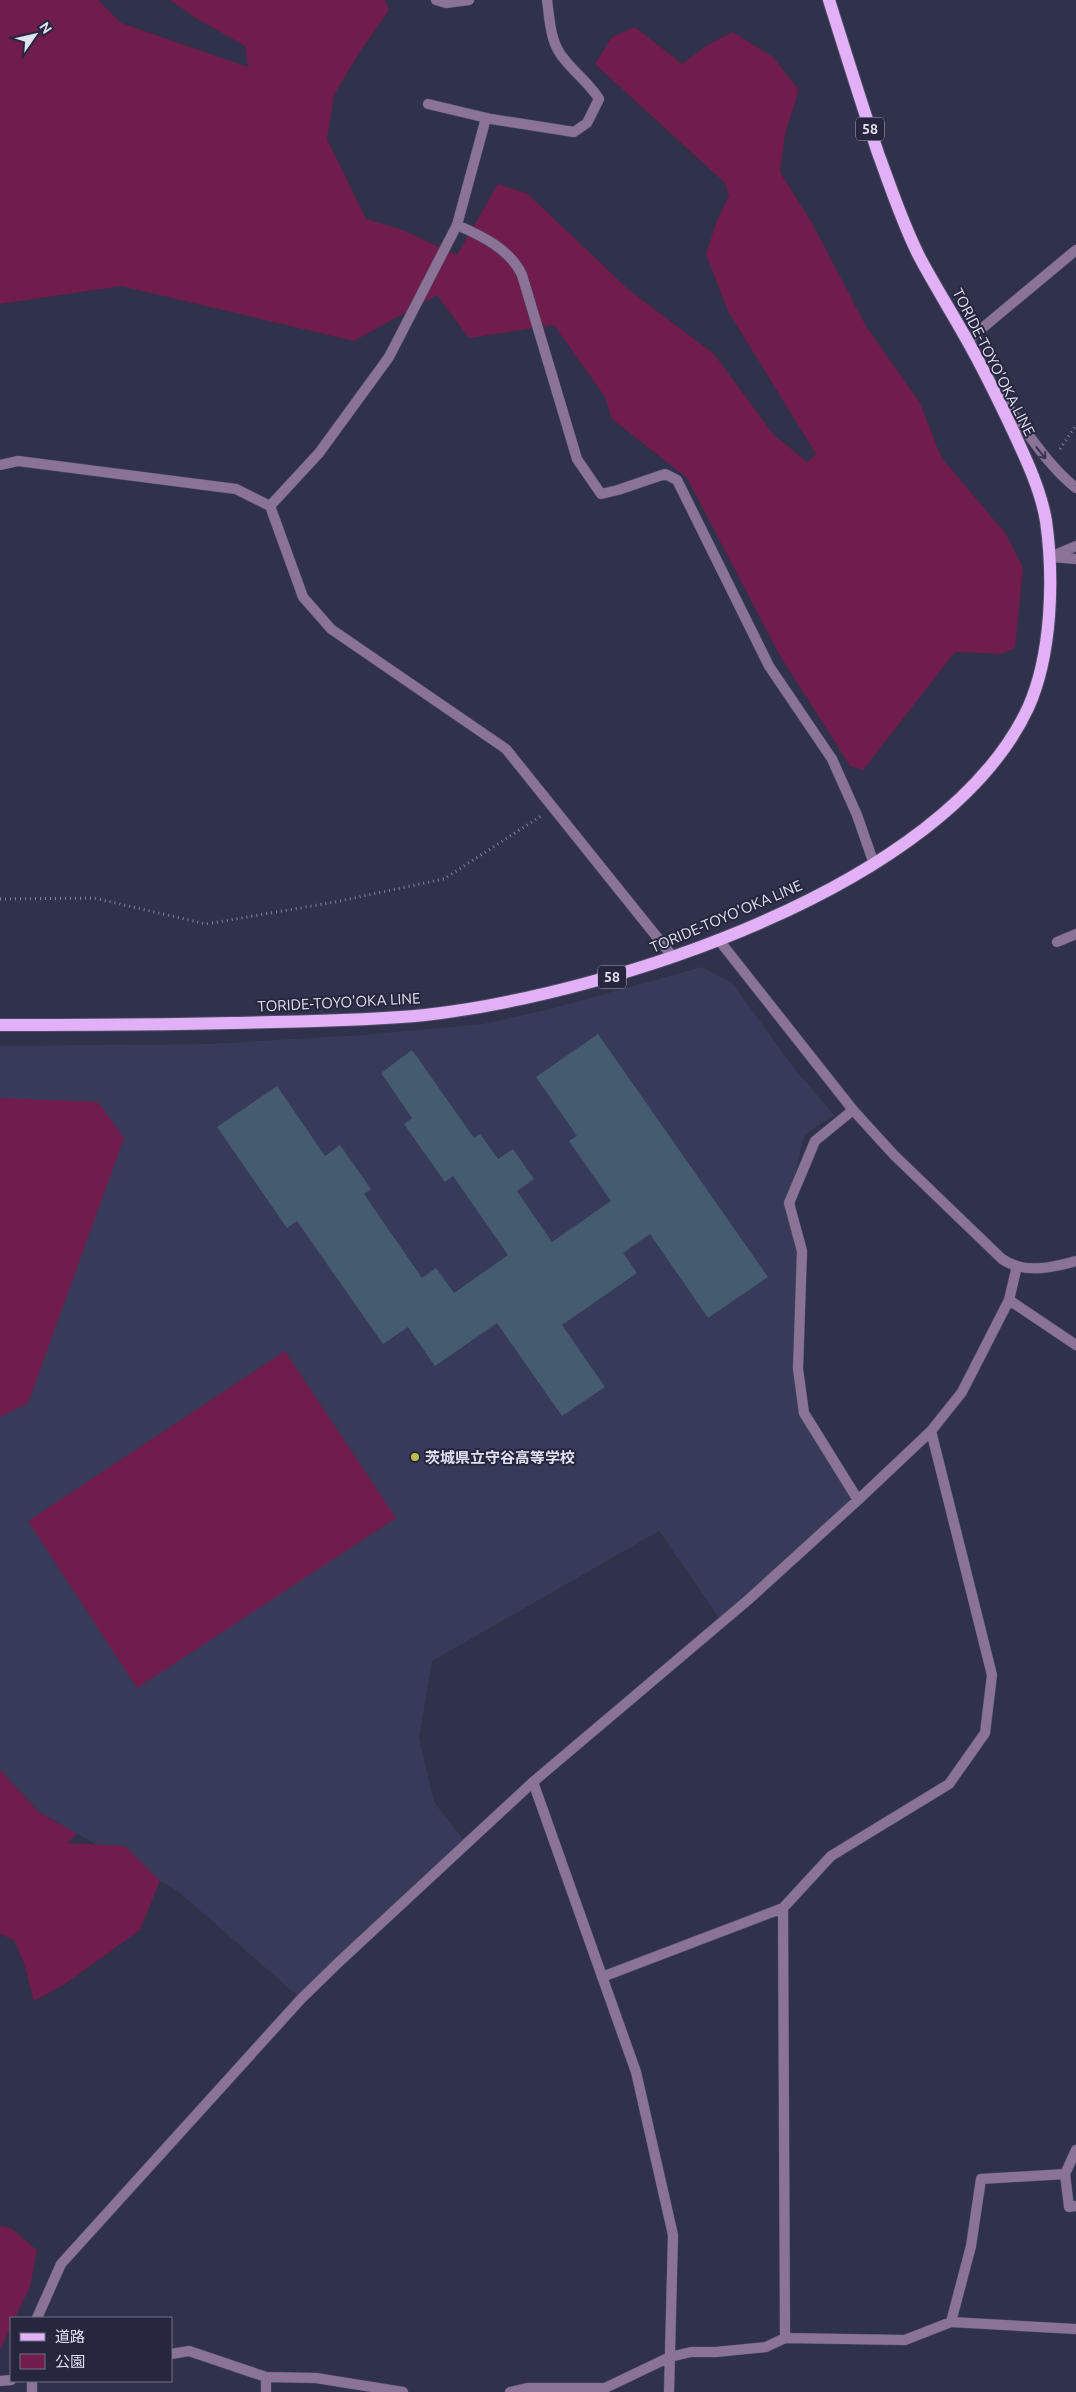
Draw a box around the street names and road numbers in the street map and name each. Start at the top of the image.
road number: 58 [856,118,884,140]
street label: TORIDE-TOYO'OKA LINE [949,285,1039,439]
street label: TORIDE-TOYO'OKA LINE [648,876,804,956]
road number: 58 [598,966,626,989]
street label: TORIDE-TOYO'OKA LINE [257,989,421,1015]

